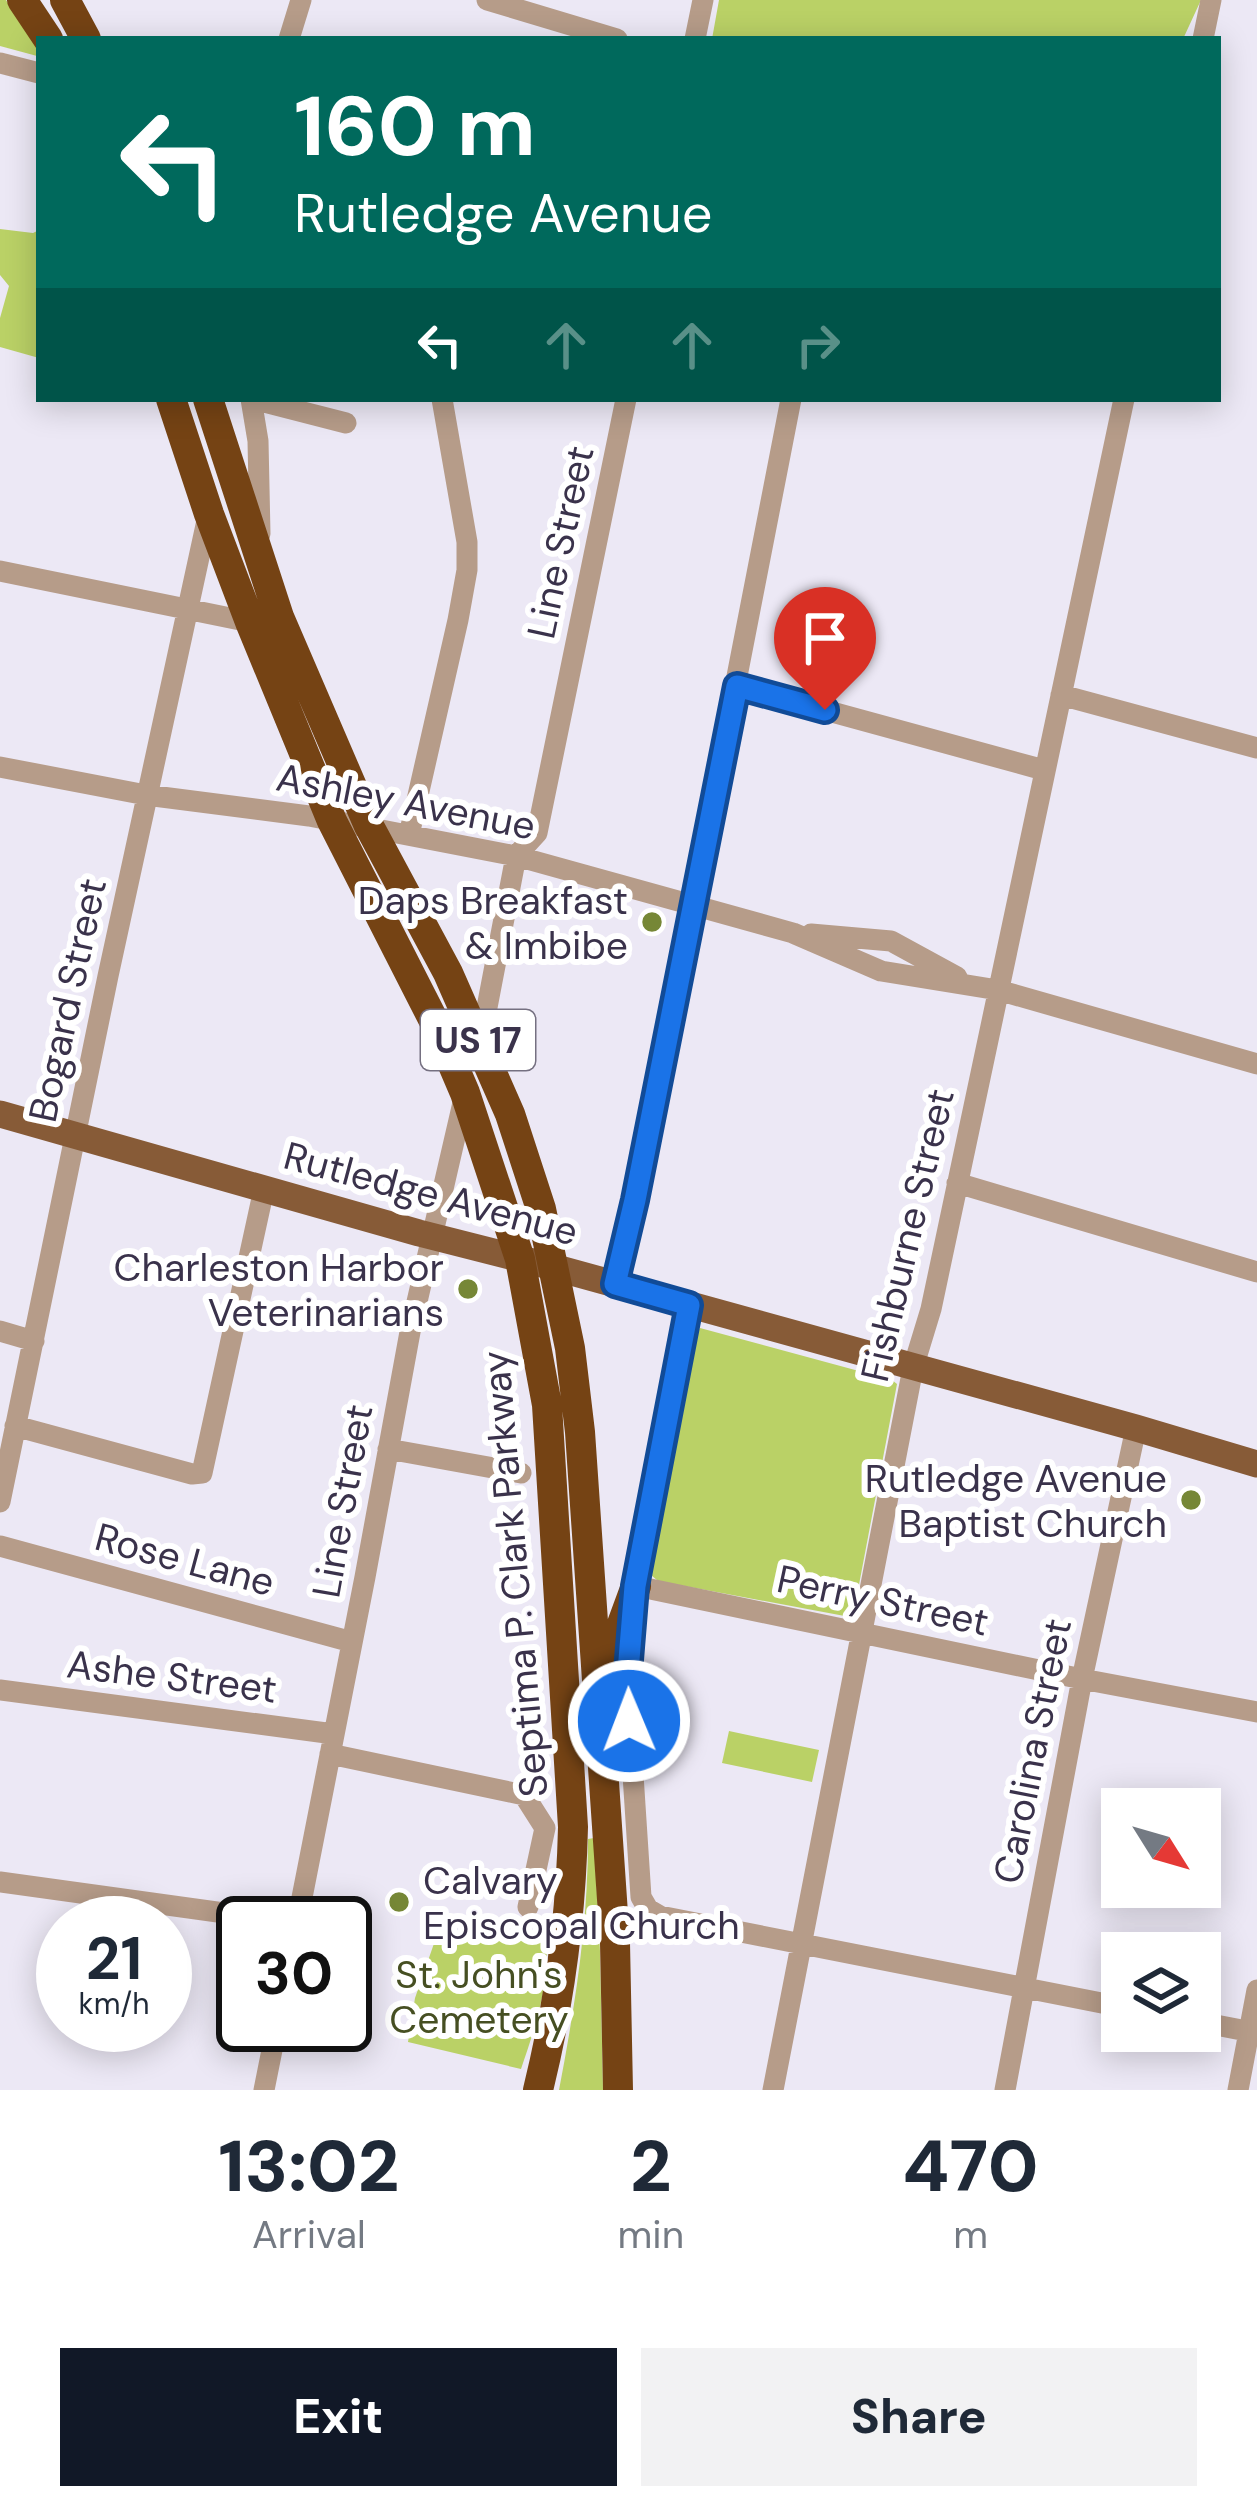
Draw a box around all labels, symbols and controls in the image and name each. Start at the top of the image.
text: 160 m [294,72,536,181]
icon: left [96,84,252,240]
text: Rutledge Avenue [294,178,712,249]
icon: left [407,312,473,378]
icon: ahead [533,312,599,378]
icon: ahead [659,312,725,378]
icon: right [785,312,851,378]
street label: Line Street [515,441,606,643]
pin [774,587,876,710]
icon: arrive [792,605,858,671]
street label: Ashley Avenue [272,751,540,852]
street label: Bogard Street [17,874,118,1127]
place label: Daps Breakfast & Imbibe [358,875,628,971]
marker: Daps Breakfast & Imbibe [639,909,665,935]
road number: US 17 [421,1010,535,1070]
street label: Fishburne Street [849,1084,966,1386]
street label: Rutledge Avenue [278,1130,583,1257]
place label: Charleston Harbor Veterinarians [114,1242,444,1338]
marker: Charleston Harbor Veterinarians [455,1276,481,1302]
street label: Septima P. Clark Parkway [470,1349,559,1799]
street label: Line Street [300,1400,385,1602]
place label: Rutledge Avenue Baptist Church [865,1453,1167,1549]
marker: Rutledge Avenue Baptist Church [1178,1487,1204,1513]
street label: Rose Lane [90,1511,280,1608]
street label: Perry Street [772,1553,993,1648]
street label: Carolina Street [982,1614,1083,1888]
street label: Ashe Street [64,1638,280,1715]
position arrow [566,1658,692,1784]
north arrow [1101,1788,1221,1908]
map controls [1101,1788,1221,2052]
place label: Calvary Episcopal Church [423,1855,740,1951]
marker: Calvary Episcopal Church [386,1889,412,1915]
speed limit sign: 30 [216,1896,372,2052]
text: 21 [86,1919,142,1998]
button: layers [1101,1932,1221,2052]
park label: St. John's Cemetery [389,1949,569,2045]
text: km/h [79,1984,149,2023]
text: 13:02 [218,2120,399,2213]
text: 2 [630,2120,672,2213]
text: 470 [902,2120,1039,2213]
text: Arrival [252,2209,366,2260]
text: min [618,2209,684,2260]
text: m [953,2209,988,2260]
button: Exit [60,2348,617,2486]
button: Share [641,2348,1197,2486]

